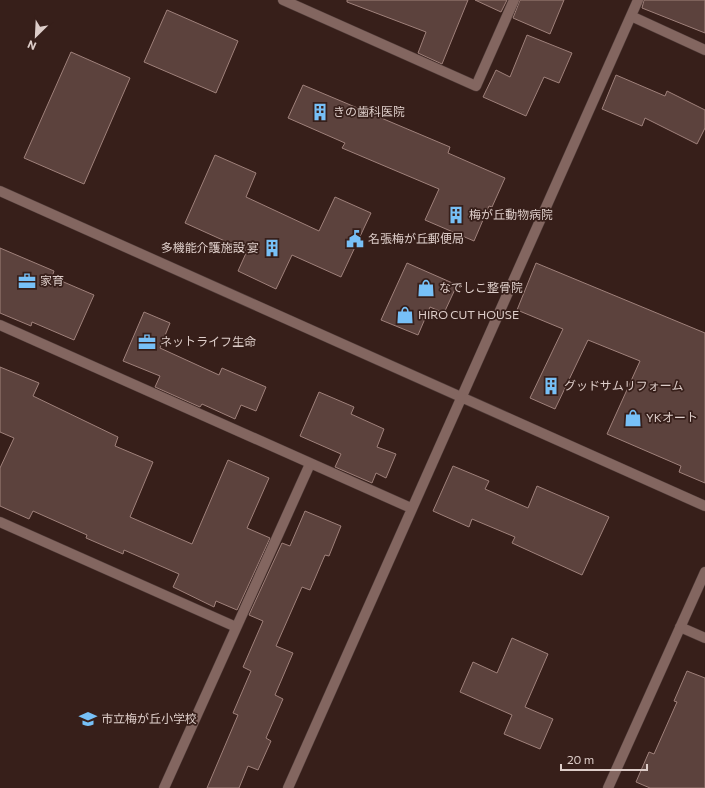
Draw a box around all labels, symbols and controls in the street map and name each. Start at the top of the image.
north arrow [16,16,56,56]
text: N [25,38,38,53]
building icon: きの歯科医院 [310,102,330,122]
place label: きの歯科医院 [333,104,405,118]
building icon: 梅が丘動物病院 [446,205,466,225]
place label: 梅が丘動物病院 [469,207,553,221]
public building icon: 名張梅が丘郵便局 [345,229,365,249]
place label: 名張梅が丘郵便局 [368,231,464,245]
building icon: 多機能介護施設 宴 [262,238,282,258]
place label: 多機能介護施設 宴 [161,240,259,254]
office icon: 家育 [17,271,37,291]
place label: 家育 [40,273,64,287]
shop icon: なでしこ整骨院 [416,278,436,298]
place label: なでしこ整骨院 [439,280,523,294]
shop icon: HIRO CUT HOUSE [395,305,415,325]
place label: HIRO CUT HOUSE [418,307,519,321]
office icon: ネットライフ生命 [137,332,157,352]
place label: ネットライフ生命 [160,334,256,348]
building icon: グッドサムリフォーム [541,376,561,396]
place label: グッドサムリフォーム [564,378,683,392]
shop icon: YKオート [623,408,643,428]
place label: YKオート [646,410,698,424]
school or university icon: 市立梅が丘小学校 [78,709,98,729]
place label: 市立梅が丘小学校 [101,711,197,725]
scale bar [561,746,647,772]
text: 20 m [567,752,594,766]

